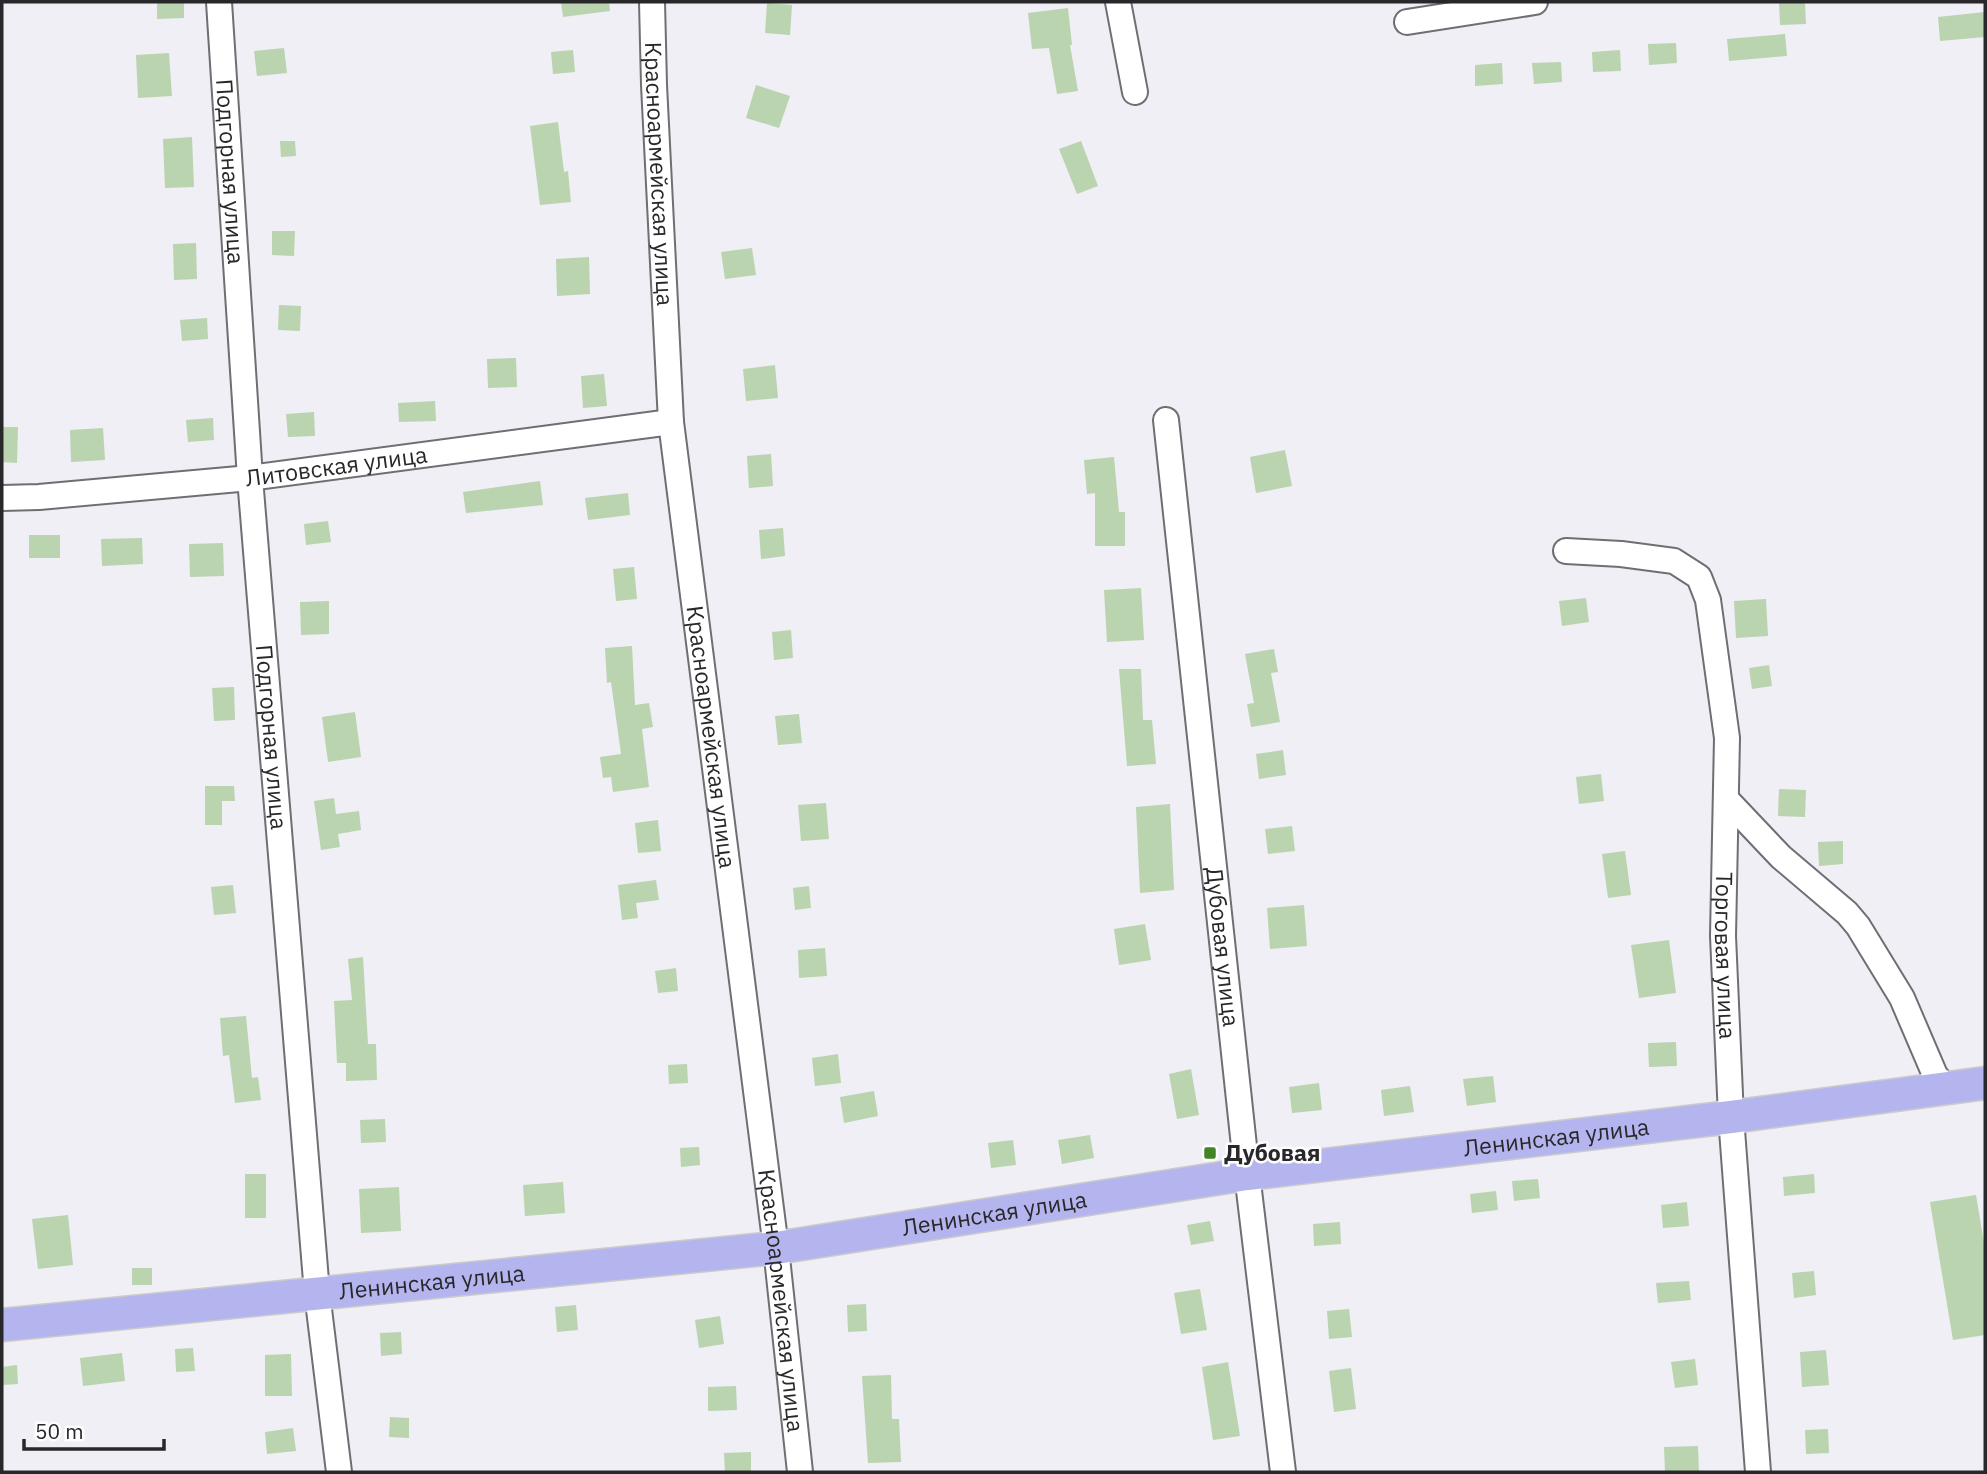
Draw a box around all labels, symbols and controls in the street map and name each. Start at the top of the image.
street label: Красноармейская улица [639,41,681,307]
street label: Подгорная улица [210,78,252,265]
street label: Литовская улица [243,439,429,492]
street label: Красноармейская улица [680,604,744,870]
street label: Подгорная улица [250,643,295,831]
street label: Дубовая улица [1200,865,1247,1028]
street label: Торговая улица [1709,872,1744,1040]
street label: Ленинская улица [1462,1111,1651,1162]
place label: Дубовая [1224,1137,1321,1167]
marker: Дубовая [1202,1145,1218,1161]
street label: Красноармейская улица [752,1167,812,1434]
street label: Ленинская улица [900,1183,1089,1242]
street label: Ленинская улица [337,1257,526,1305]
scale bar [24,1408,164,1452]
text: 50 m [35,1417,84,1445]

